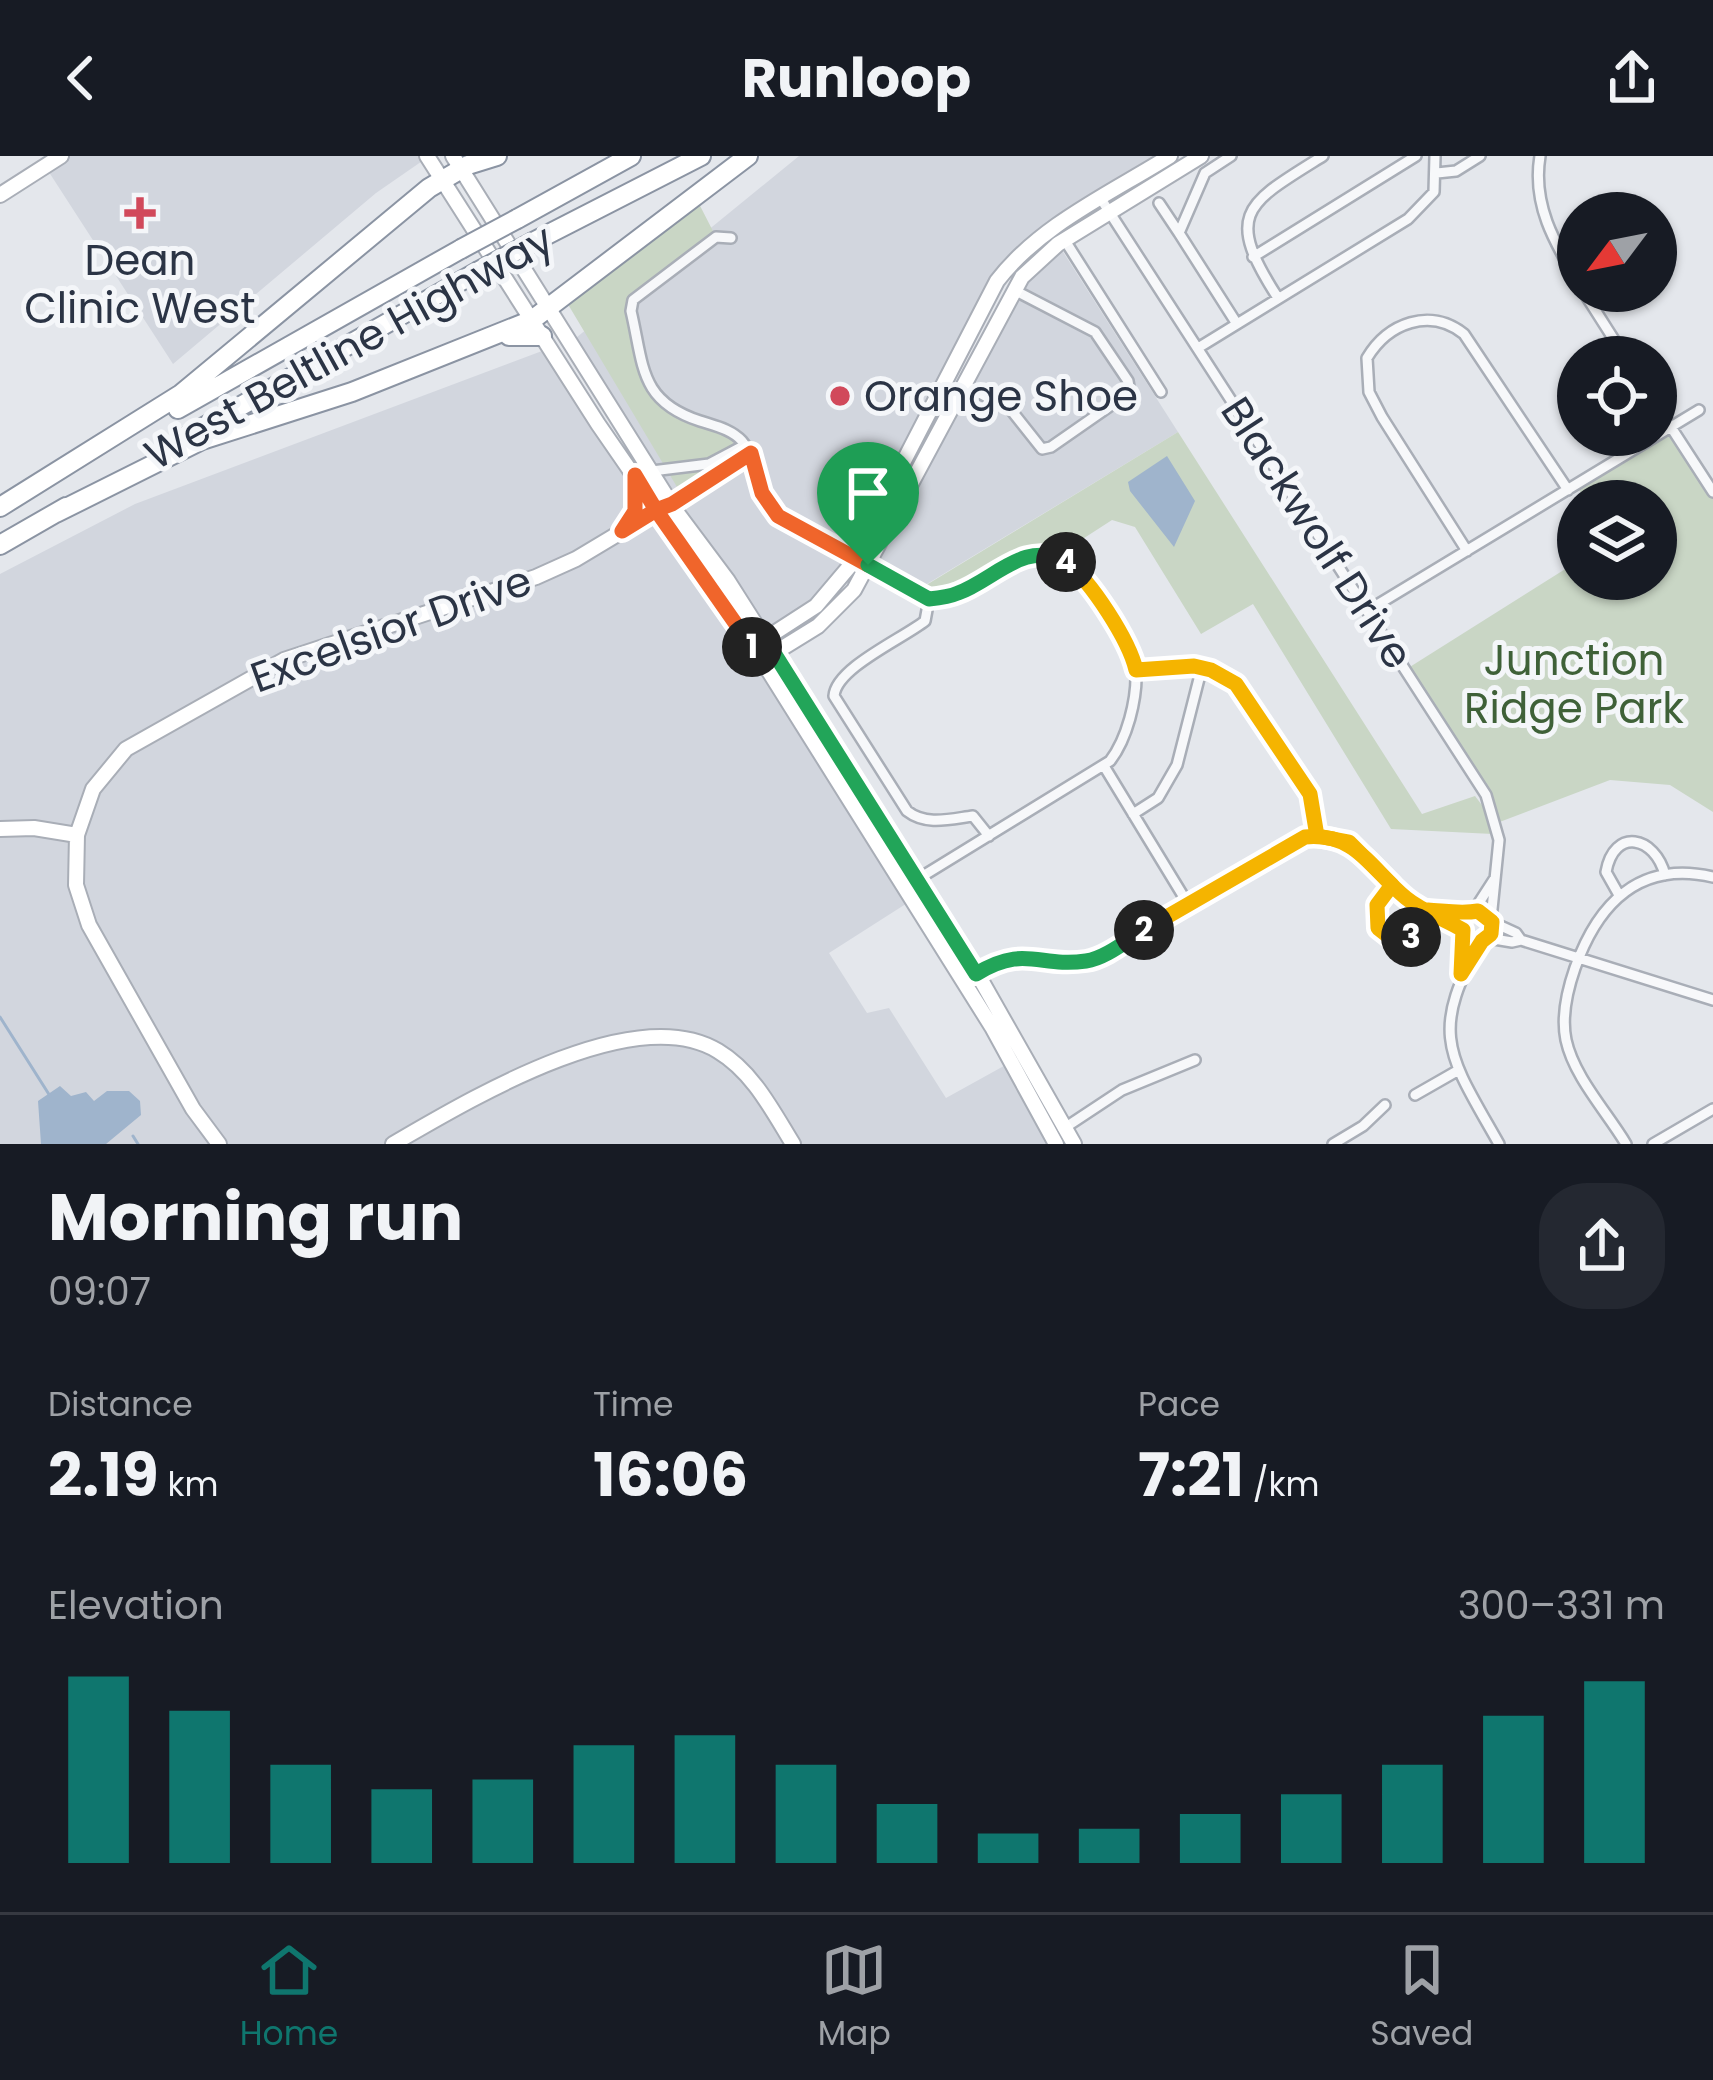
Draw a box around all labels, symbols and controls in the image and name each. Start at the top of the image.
text: Runloop [742,40,971,116]
icon: back [48,45,114,111]
icon: share [1599,45,1665,111]
north arrow [1557,192,1677,312]
map controls [1557,192,1677,600]
marker: Dean Clinic West [124,197,156,229]
street label: West Beltline Highway [134,210,564,484]
place label: Dean Clinic West [24,231,256,338]
button: locate [1557,336,1677,456]
place label: Orange Shoe [864,367,1138,426]
marker: Orange Shoe [827,383,853,409]
street label: Blackwolf Drive [1207,385,1427,681]
pin [817,442,919,565]
icon: arrive [835,460,901,526]
button: layers [1557,480,1677,600]
pin: 4 [1036,532,1096,592]
text: 4 [1055,538,1077,585]
street label: Excelsior Drive [242,551,540,707]
pin: 1 [722,617,782,677]
text: 1 [746,623,758,670]
park label: Junction Ridge Park [1464,631,1684,738]
pin: 2 [1114,900,1174,960]
text: 2 [1135,906,1153,953]
pin: 3 [1381,907,1441,967]
text: 3 [1401,913,1421,960]
text: Morning run [48,1171,463,1263]
button: share [1539,1183,1665,1309]
text: 09:07 [48,1264,151,1319]
text: Distance [48,1381,193,1428]
text: Time [593,1381,673,1428]
text: Pace [1138,1381,1220,1428]
text: 2.19 [48,1433,159,1517]
text: 16:06 [593,1433,748,1517]
text: 7:21 [1138,1433,1244,1517]
text: km [159,1461,218,1508]
text: /km [1244,1461,1319,1508]
text: Elevation [48,1578,224,1633]
text: 300–331 m [1458,1578,1665,1633]
tab: Home [240,1937,338,2059]
tab: Map [818,1937,891,2059]
tab: Saved [1370,1937,1473,2059]

